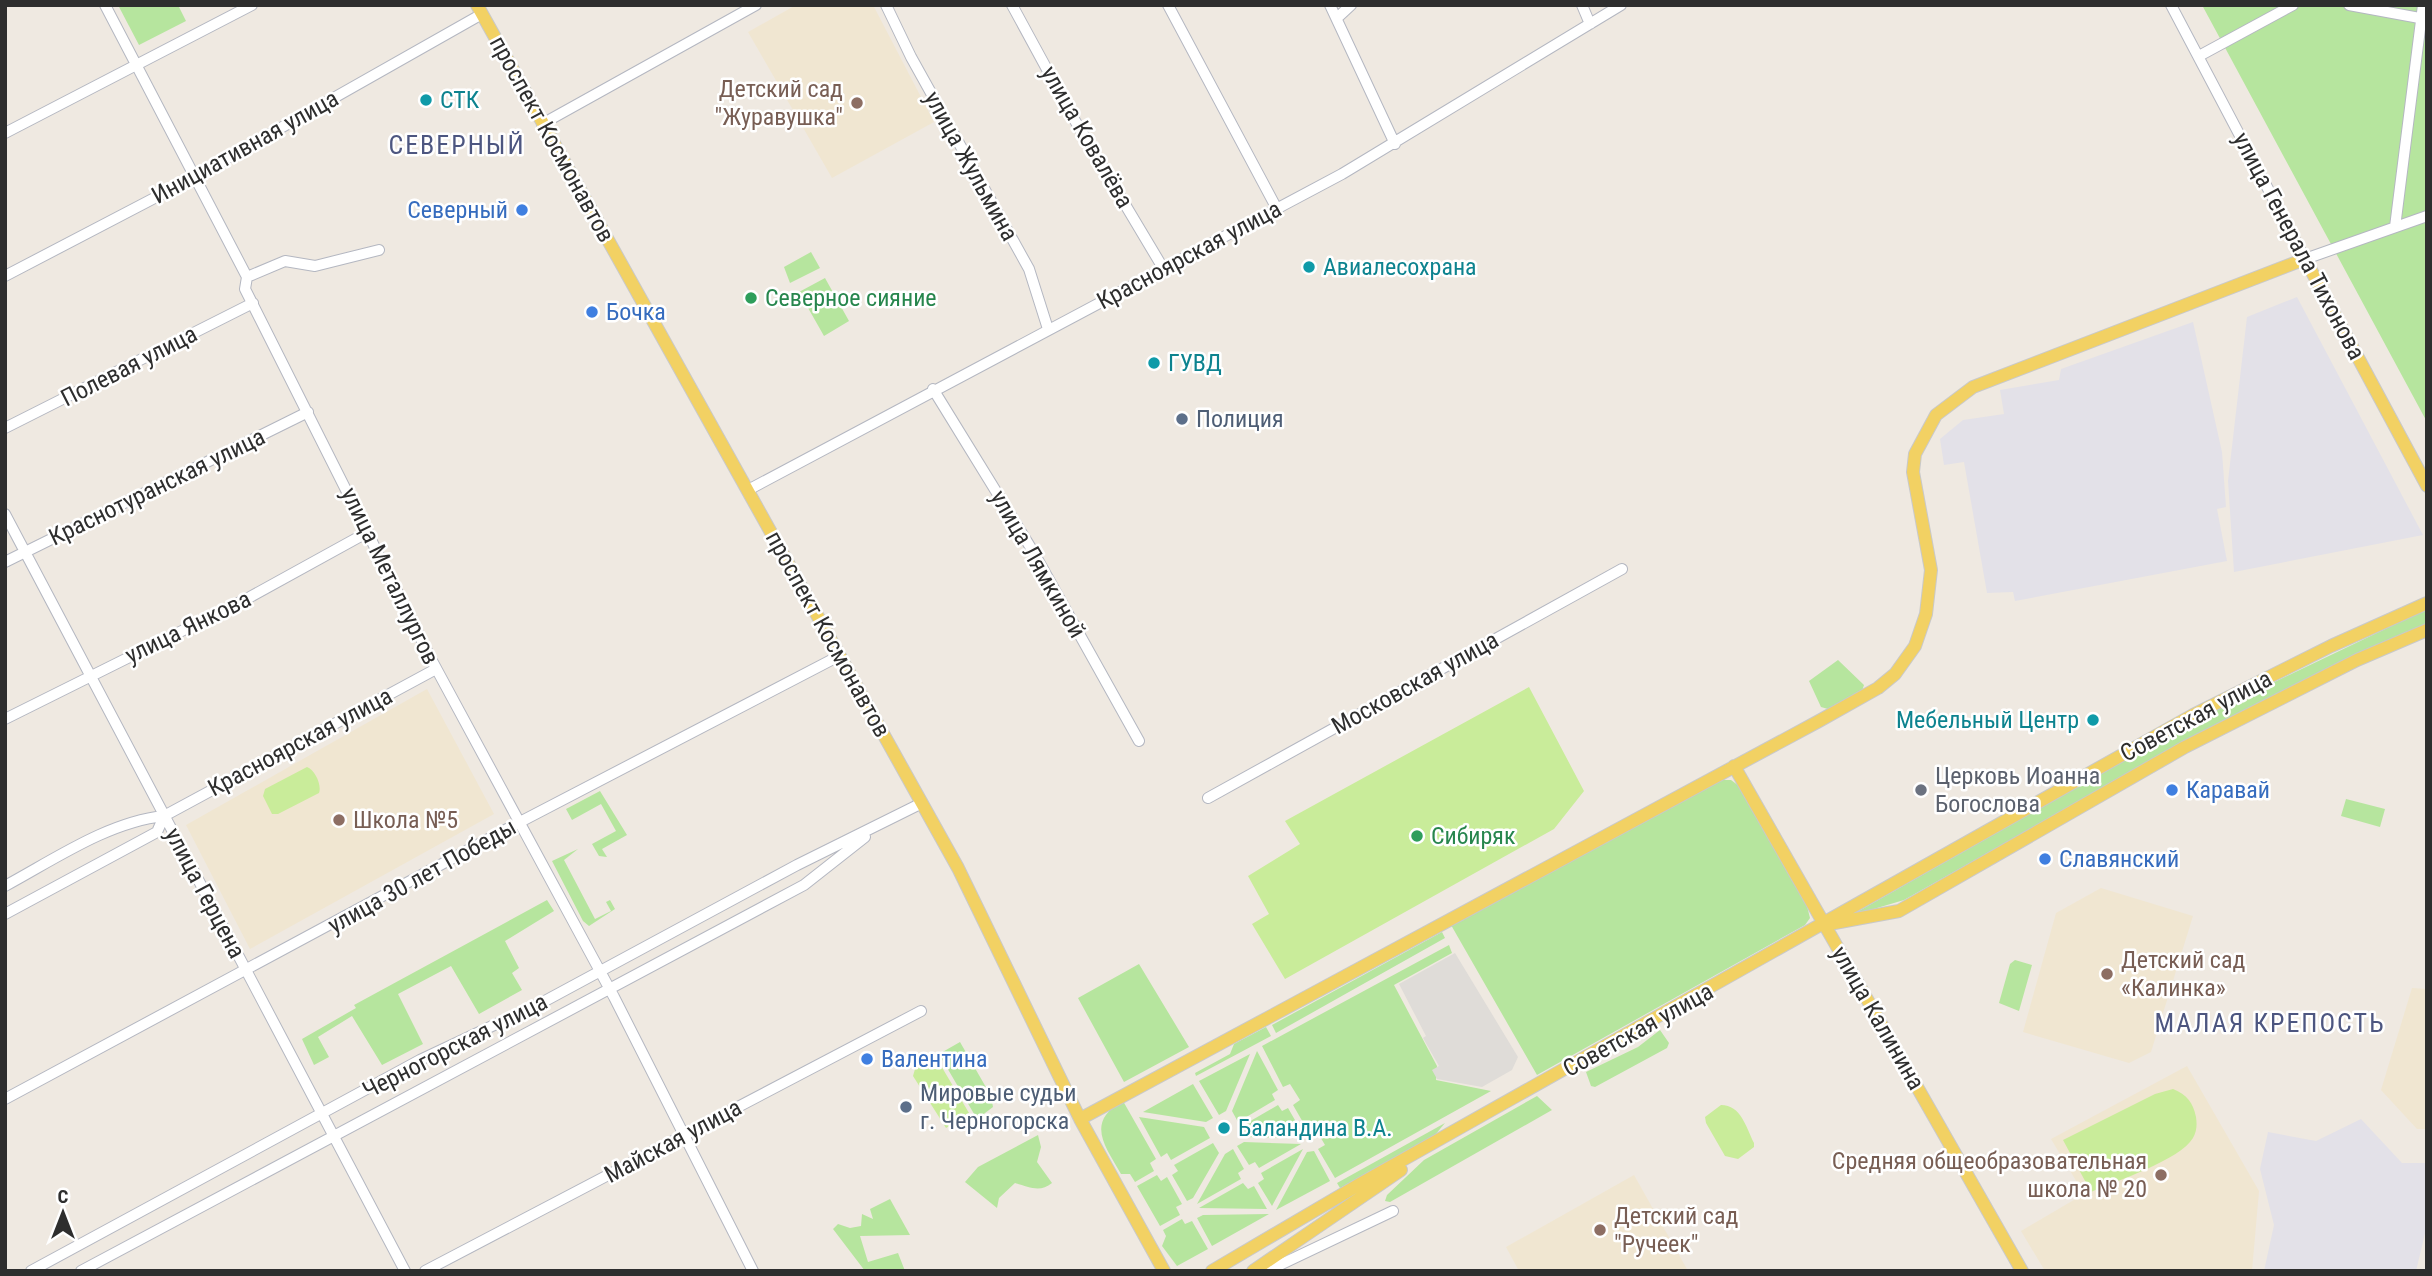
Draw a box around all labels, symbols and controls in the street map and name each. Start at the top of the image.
street label: проспект Космонавтов [484,31,620,247]
street label: улица Ковалёва [1035,61,1139,213]
place label: Детский сад "Журавушка" [715,75,843,131]
street label: Инициативная улица [147,84,343,210]
place label: СТК [440,86,480,114]
street label: улица Жульмина [918,86,1024,246]
marker: СТК [418,92,434,108]
marker: Детский сад "Журавушка" [849,95,865,111]
street label: улица Генерала Тихонова [2227,127,2371,365]
district label: СЕВЕРНЫЙ [388,130,526,160]
street label: Красноярская улица [1092,195,1286,315]
place label: Северный [407,196,508,224]
marker: Северный [514,202,530,218]
place label: Авиалесохрана [1323,253,1477,281]
marker: Авиалесохрана [1301,259,1317,275]
place label: Северное сияние [765,284,937,312]
marker: Северное сияние [743,290,759,306]
place label: Бочка [606,298,666,326]
marker: Бочка [584,304,600,320]
street label: Полевая улица [56,320,202,412]
place label: ГУВД [1168,349,1222,377]
marker: ГУВД [1146,355,1162,371]
place label: Полиция [1196,405,1284,433]
marker: Полиция [1174,411,1190,427]
street label: Краснотуранская улица [44,423,270,551]
street label: улица Металлургов [335,483,445,669]
street label: улица Лямкиной [984,485,1092,643]
street label: проспект Космонавтов [760,526,896,742]
street label: улица Янкова [121,585,255,669]
street label: Московская улица [1327,626,1503,740]
street label: Советская улица [2116,664,2276,768]
street label: Красноярская улица [203,682,397,802]
place label: Мебельный Центр [1896,706,2079,734]
marker: Мебельный Центр [2085,712,2101,728]
place label: Церковь Иоанна Богослова [1935,762,2100,818]
place label: Каравай [2186,776,2270,804]
marker: Церковь Иоанна Богослова [1913,782,1929,798]
marker: Каравай [2164,782,2180,798]
place label: Школа №5 [353,806,458,834]
marker: Школа №5 [331,812,347,828]
street label: улица 30 лет Победы [323,813,521,939]
place label: Сибиряк [1431,822,1516,850]
street label: улица Герцена [159,823,251,963]
marker: Сибиряк [1409,828,1425,844]
place label: Славянский [2059,845,2179,873]
marker: Славянский [2037,851,2053,867]
street label: улица Калинина [1826,941,1930,1095]
place label: Детский сад «Калинка» [2121,946,2245,1002]
marker: Детский сад «Калинка» [2099,966,2115,982]
street label: Советская улица [1558,977,1718,1083]
street label: Черногорская улица [358,987,552,1105]
district label: МАЛАЯ КРЕПОСТЬ [2155,1008,2386,1038]
place label: Валентина [881,1045,987,1073]
marker: Валентина [859,1051,875,1067]
place label: Мировые судьи г. Черногорска [920,1079,1076,1135]
street label: Майская улица [600,1093,746,1189]
marker: Мировые судьи г. Черногорска [898,1099,914,1115]
place label: Баландина В.А. [1238,1114,1393,1142]
marker: Баландина В.А. [1216,1120,1232,1136]
place label: Средняя общеобразовательная школа № 20 [1832,1147,2147,1203]
marker: Средняя общеобразовательная школа № 20 [2153,1167,2169,1183]
north arrow [28,1178,98,1248]
text: С [58,1185,69,1208]
place label: Детский сад "Ручеек" [1614,1202,1738,1258]
marker: Детский сад "Ручеек" [1592,1222,1608,1238]

